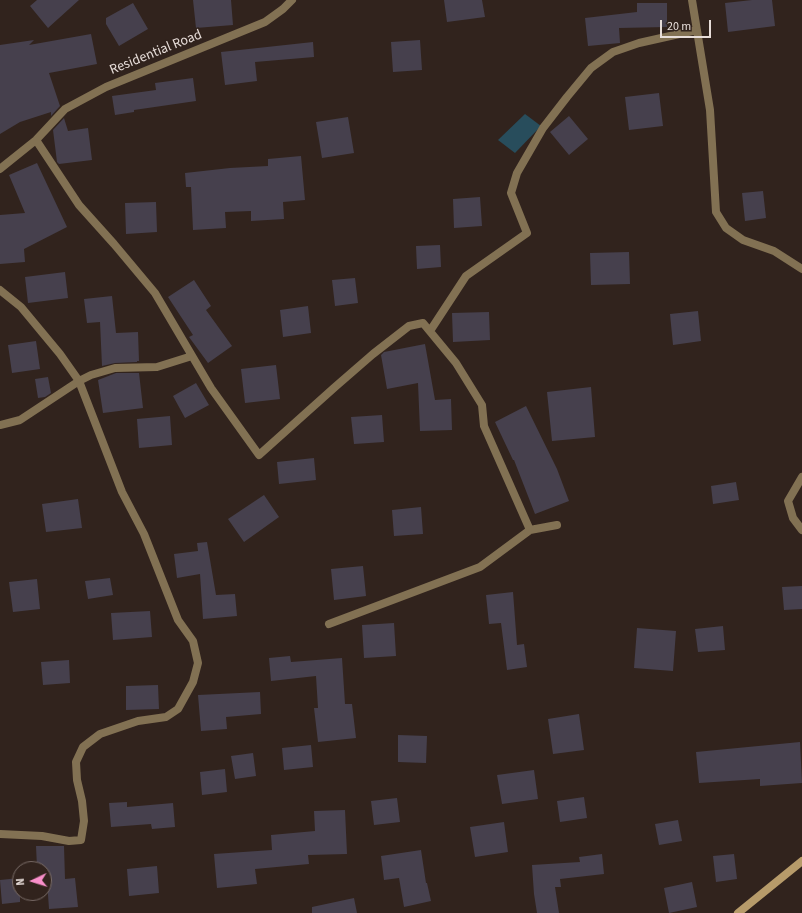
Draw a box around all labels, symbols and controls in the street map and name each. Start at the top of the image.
scale bar [662,12,713,38]
text: 20 m [667,18,691,35]
street label: Residential Road [107,27,205,79]
north arrow [12,861,52,901]
text: N [13,878,28,886]

